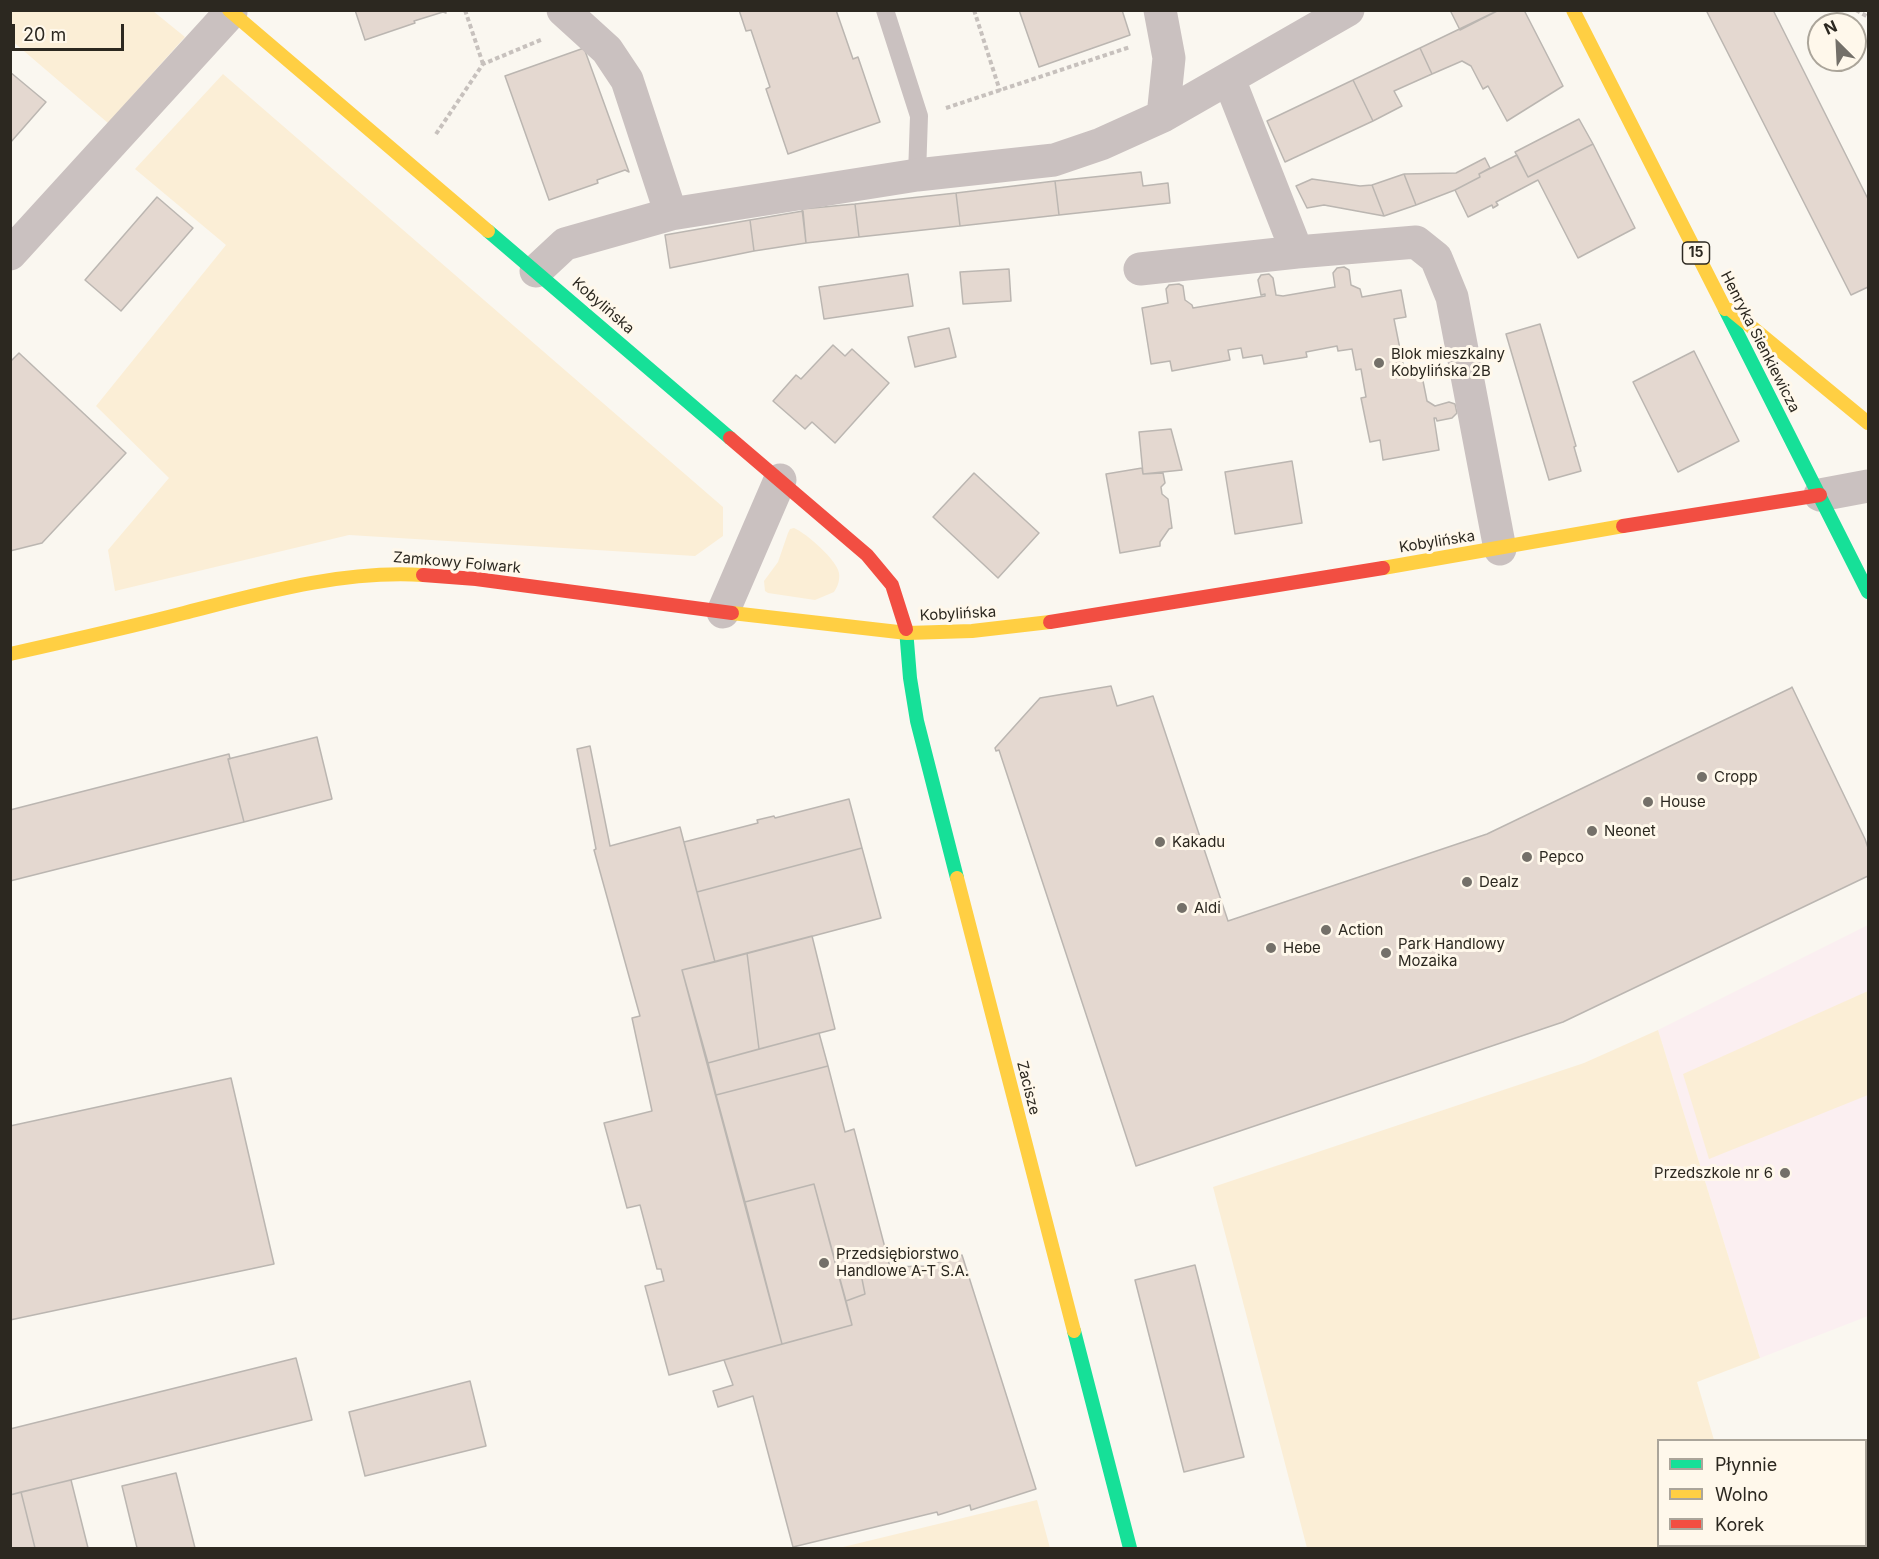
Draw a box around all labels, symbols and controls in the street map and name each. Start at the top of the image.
scale bar [15,12,128,50]
north arrow [1807,12,1867,72]
text: N [1821,16,1840,39]
text: 20 m [23,24,66,45]
road number: 15 [1682,242,1710,264]
street label: Henryka Sienkiewicza [1717,268,1803,416]
street label: Kobylińska [568,274,638,338]
place label: Blok mieszkalny Kobylińska 2B [1391,345,1505,380]
marker: Blok mieszkalny Kobylińska 2B [1372,356,1386,370]
street label: Kobylińska [1398,527,1476,557]
street label: Zamkowy Folwark [392,548,522,578]
street label: Kobylińska [919,603,997,625]
place label: Cropp [1714,768,1758,786]
marker: Cropp [1695,770,1709,784]
place label: House [1660,793,1706,811]
marker: House [1641,795,1655,809]
place label: Neonet [1604,822,1656,840]
marker: Neonet [1585,824,1599,838]
place label: Kakadu [1172,833,1225,851]
marker: Kakadu [1153,835,1167,849]
place label: Pepco [1539,848,1584,866]
marker: Pepco [1520,850,1534,864]
place label: Dealz [1479,873,1519,891]
marker: Dealz [1460,875,1474,889]
place label: Aldi [1194,899,1221,917]
marker: Aldi [1175,901,1189,915]
place label: Action [1338,921,1383,939]
marker: Action [1319,923,1333,937]
place label: Park Handlowy Mozaika [1398,935,1505,970]
place label: Hebe [1283,939,1321,957]
marker: Hebe [1264,941,1278,955]
marker: Park Handlowy Mozaika [1379,946,1393,960]
street label: Zacisze [1013,1059,1043,1117]
place label: Przedszkole nr 6 [1654,1164,1773,1182]
marker: Przedszkole nr 6 [1778,1166,1792,1180]
place label: Przedsiębiorstwo Handlowe A-T S.A. [836,1245,969,1280]
marker: Przedsiębiorstwo Handlowe A-T S.A. [817,1256,831,1270]
legend [1657,1439,1867,1547]
text: Płynnie [1715,1454,1777,1475]
text: Wolno [1715,1484,1768,1505]
text: Korek [1715,1514,1764,1535]

